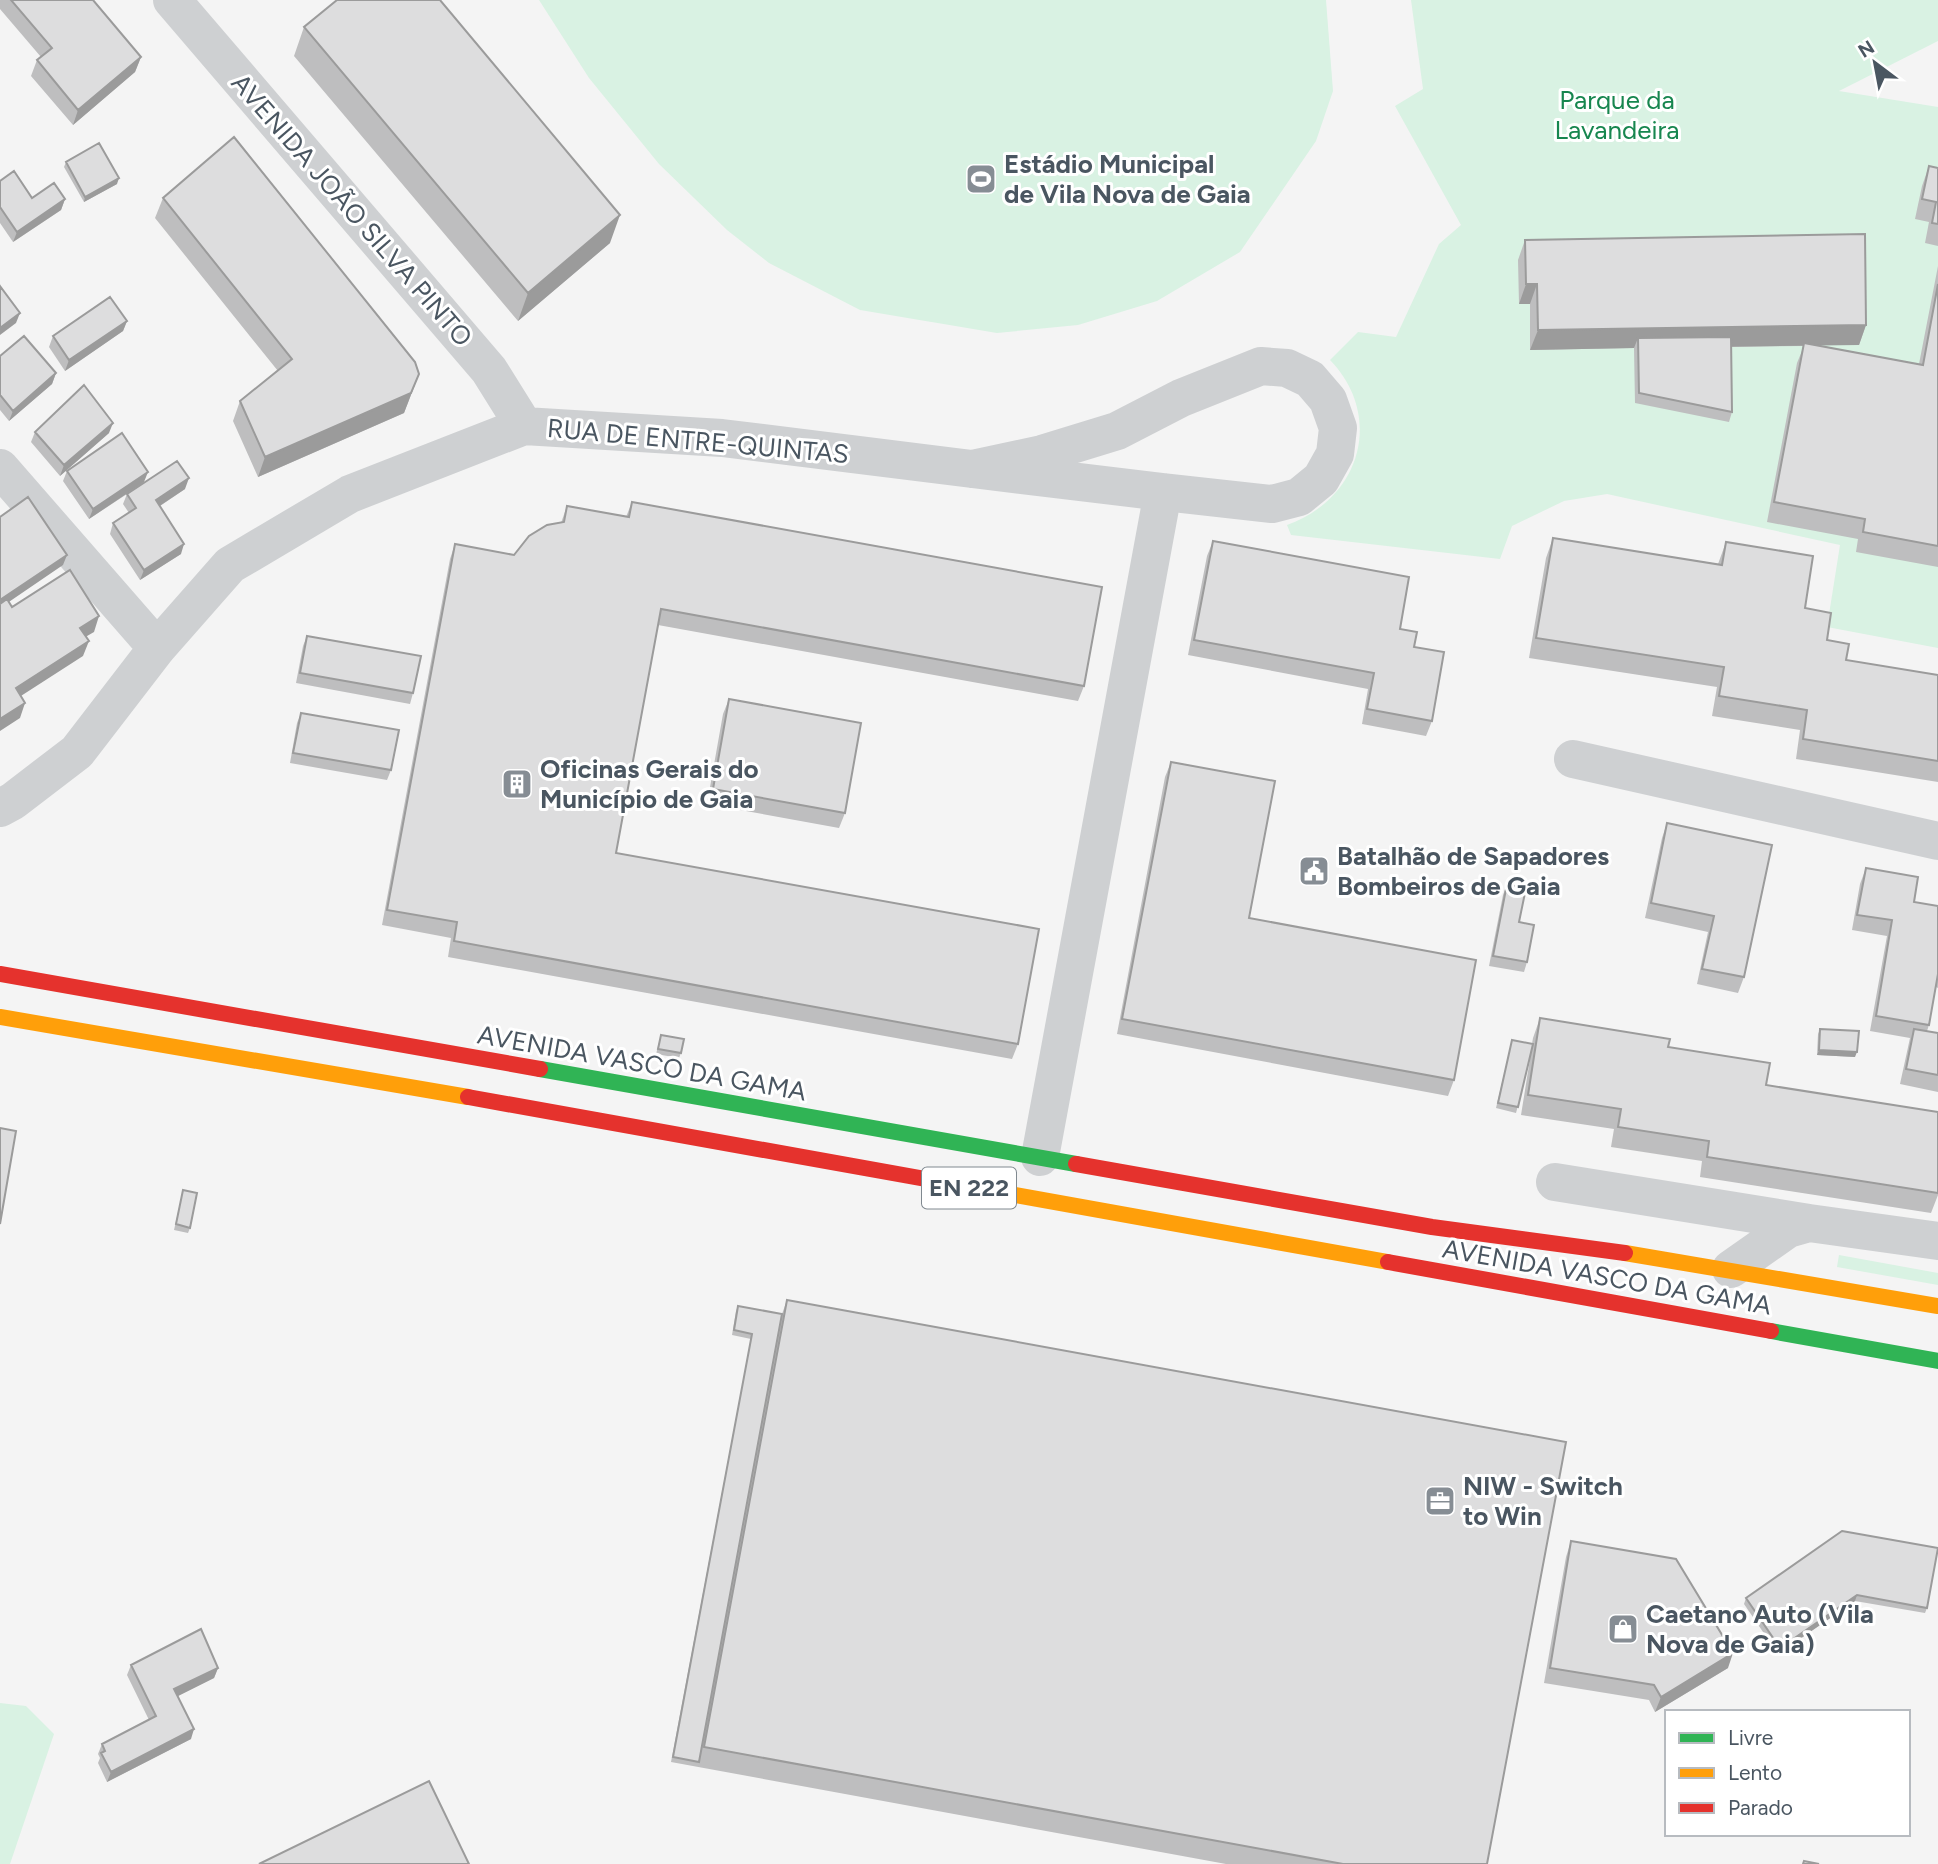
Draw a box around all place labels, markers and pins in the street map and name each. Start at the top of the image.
place label: Estádio Municipal de Vila Nova de Gaia [1004,148,1251,210]
sports icon: Estádio Municipal de Vila Nova de Gaia [964,162,998,196]
place label: Oficinas Gerais do Município de Gaia [540,753,759,815]
building icon: Oficinas Gerais do Município de Gaia [500,767,534,801]
place label: Batalhão de Sapadores Bombeiros de Gaia [1337,840,1609,902]
public building icon: Batalhão de Sapadores Bombeiros de Gaia [1297,854,1331,888]
place label: NIW - Switch to Win [1463,1470,1623,1532]
office icon: NIW - Switch to Win [1423,1484,1457,1518]
place label: Caetano Auto (Vila Nova de Gaia) [1646,1598,1874,1660]
shop icon: Caetano Auto (Vila Nova de Gaia) [1606,1612,1640,1646]

